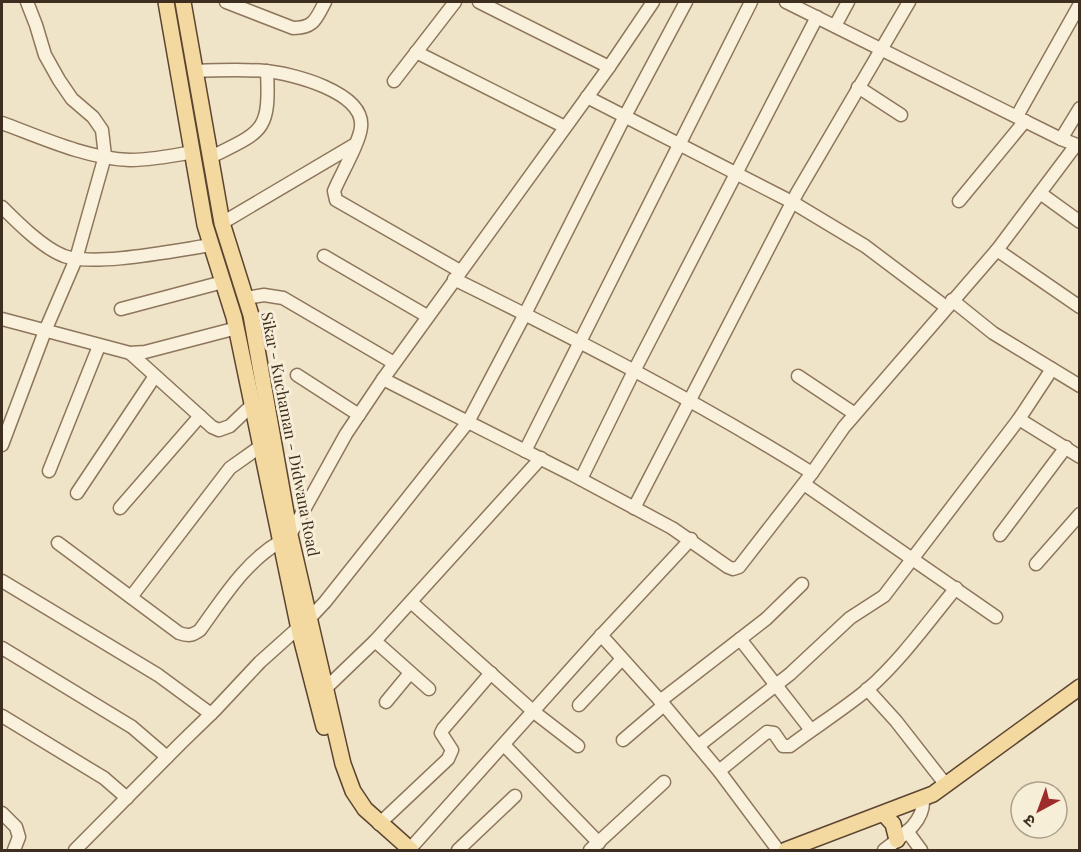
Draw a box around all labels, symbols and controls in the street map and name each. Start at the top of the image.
street label: Sikar - Kuchaman - Didwana Road [257,310,325,558]
north arrow [1009,780,1069,840]
text: उ [1018,810,1039,833]

